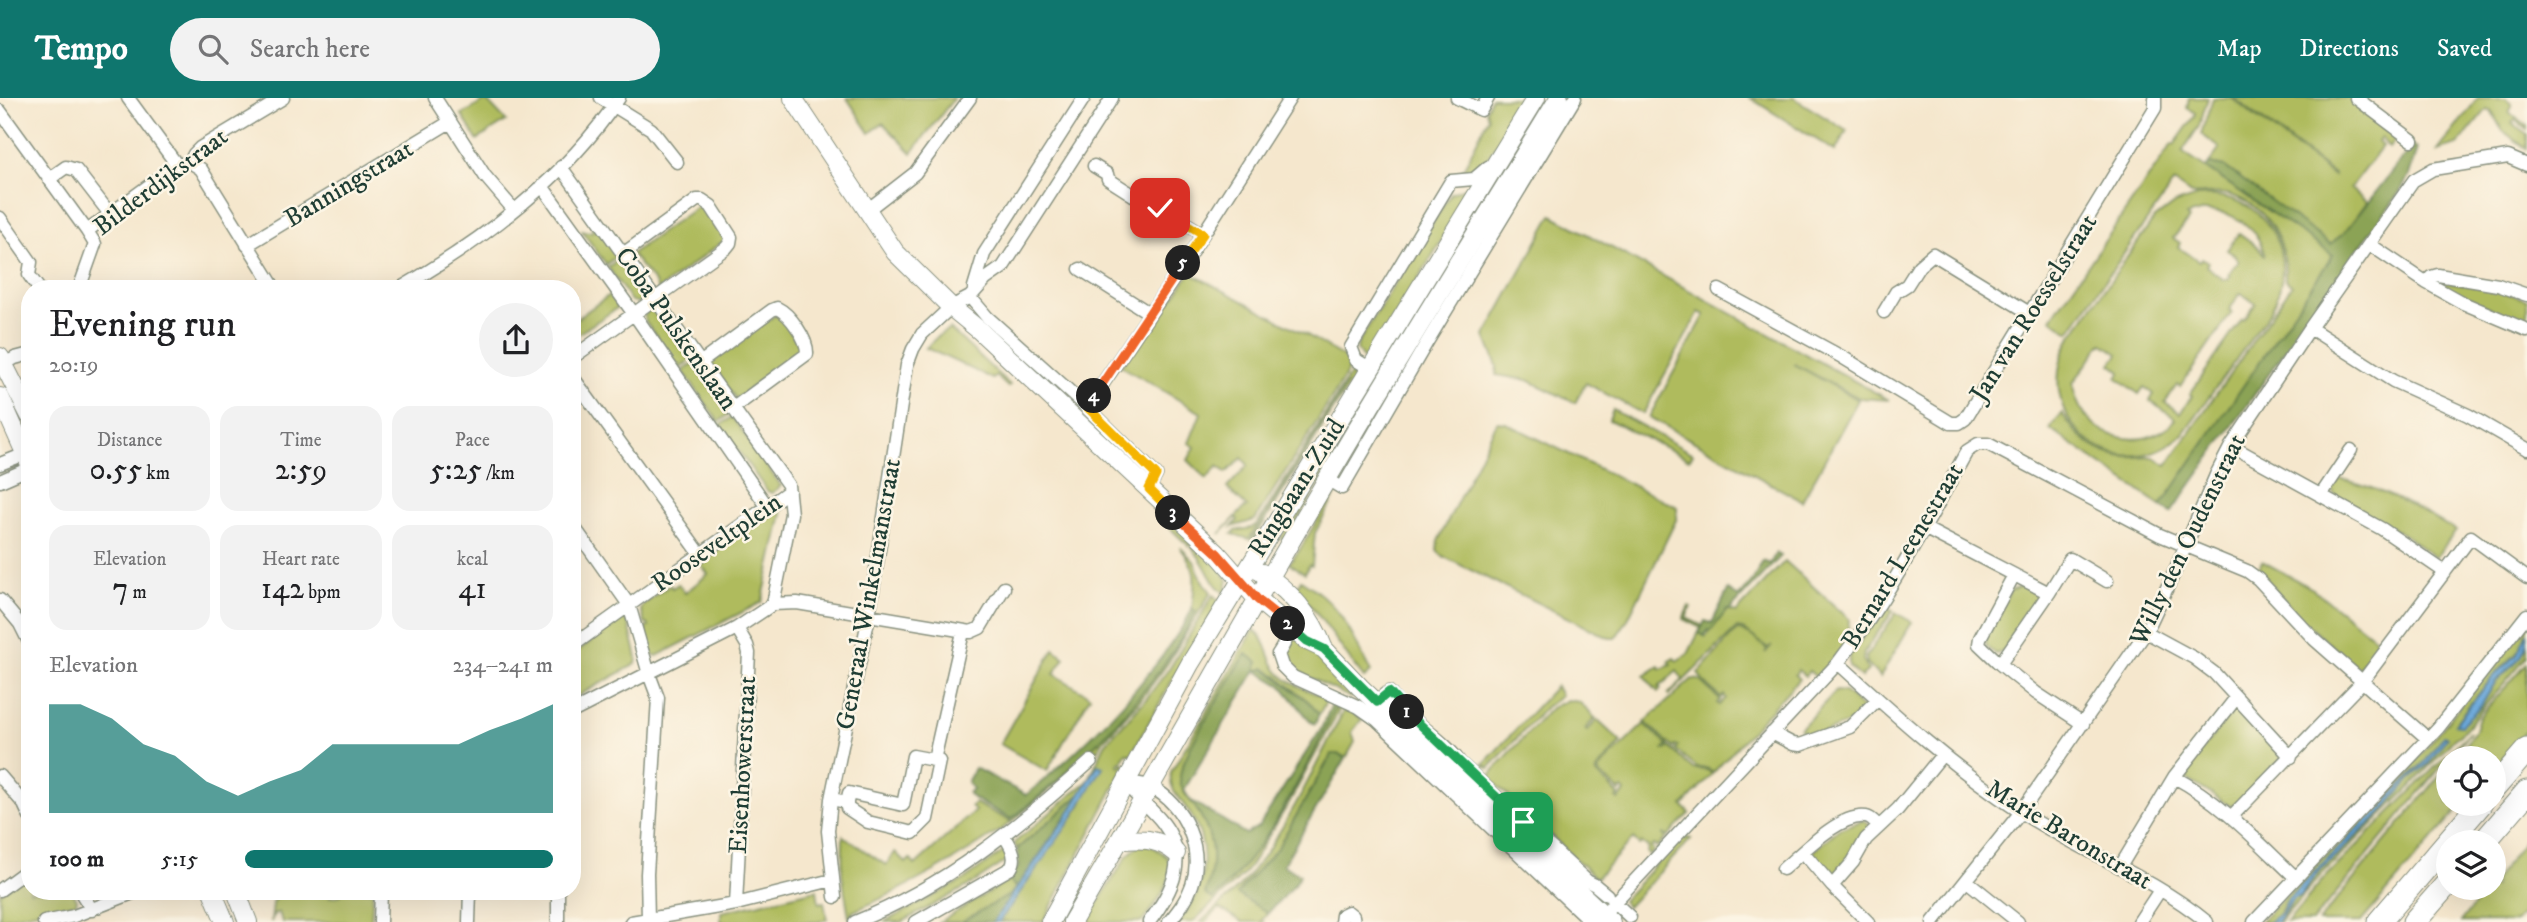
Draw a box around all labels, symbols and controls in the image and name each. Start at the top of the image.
search box [170,18,660,81]
text: Tempo [35,29,128,70]
icon: search [194,30,232,68]
text: Search here [250,33,370,66]
text: Map [2217,34,2262,64]
text: Directions [2300,34,2399,64]
text: Saved [2437,34,2492,64]
street label: Bilderdijkstraat [87,121,235,243]
street label: Banningstraat [278,133,420,235]
pin [1130,178,1190,238]
icon: check [1141,189,1179,227]
street label: Jan van Roesselstraat [1962,208,2105,410]
street label: Coba Pulskenslaan [607,241,745,417]
pin: 5 [1166,246,1200,280]
text: 5 [1178,251,1187,274]
text: Evening run [49,301,236,349]
button: share [479,303,553,377]
text: 20:19 [49,351,99,380]
pin: 4 [1076,378,1112,414]
text: 4 [1088,384,1099,407]
street label: Ringbaan-Zuid [1241,412,1353,564]
street label: Willy den Oudenstraat [2122,428,2254,652]
text: Distance [97,429,162,452]
text: Time [280,429,322,452]
text: Pace [455,429,490,452]
text: 0.55 [89,452,142,489]
text: 2:59 [275,452,327,489]
text: 5:25 [430,452,482,489]
street label: Generaal Winkelmanstraat [829,456,909,732]
street label: Bernard Leenestraat [1834,457,1972,655]
text: km [142,462,170,485]
text: /km [482,462,515,485]
street label: Rooseveltplein [645,486,789,600]
pin: 3 [1156,496,1190,530]
text: 3 [1169,501,1176,524]
text: Elevation [93,548,166,571]
text: Heart rate [262,548,340,571]
text: kcal [457,548,488,571]
text: 7 [113,571,128,608]
text: 142 [261,571,304,608]
text: 41 [458,571,486,608]
text: m [128,581,147,604]
text: bpm [304,581,341,604]
pin: 2 [1270,606,1306,642]
text: 2 [1283,612,1292,635]
text: Elevation [49,651,138,680]
text: 234–241 m [453,651,553,680]
street label: Eisenhowerstraat [722,675,764,855]
pin: 1 [1390,694,1424,730]
text: 1 [1403,700,1410,723]
map controls [2436,746,2506,900]
button: locate [2436,746,2506,816]
street label: Marie Baronstraat [1980,772,2158,898]
pin [1493,792,1553,852]
icon: arrive [1504,803,1542,841]
button: layers [2436,830,2506,900]
text: 100 m [49,845,104,874]
text: 5:15 [161,845,198,874]

